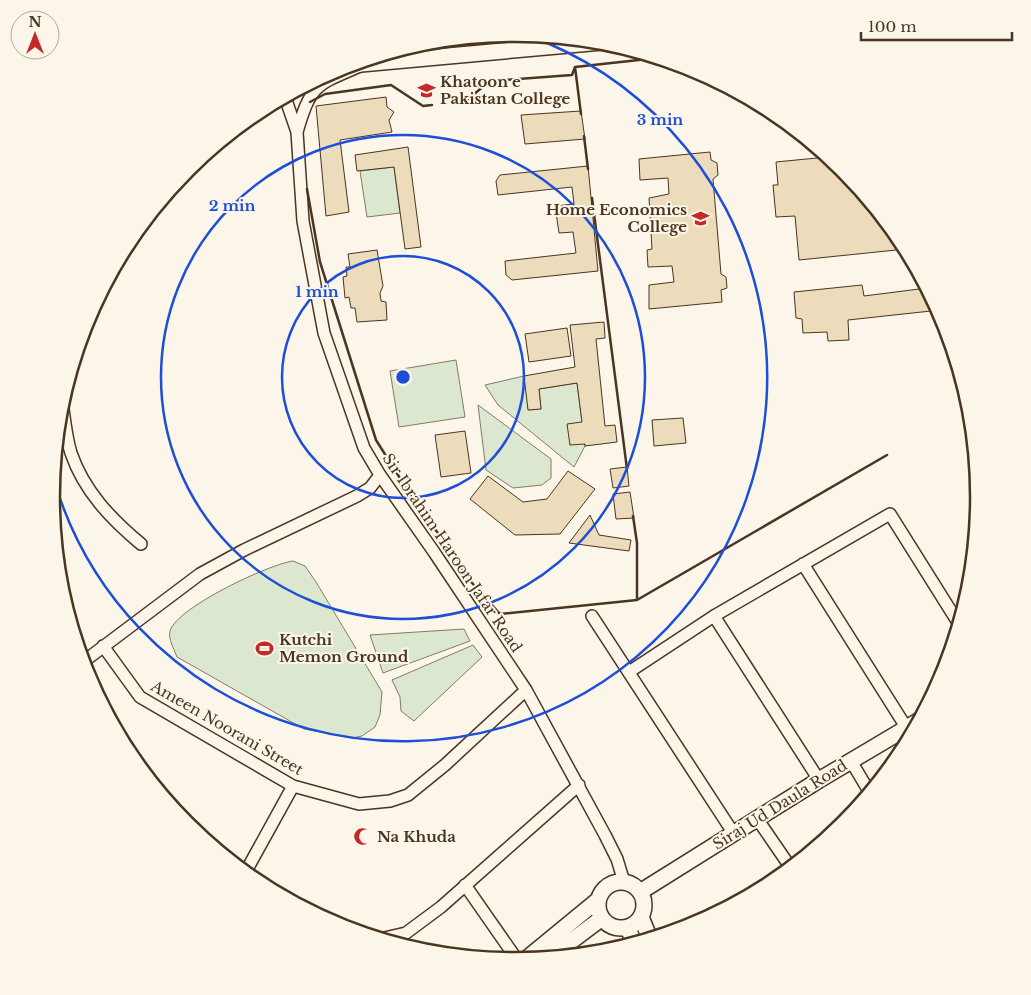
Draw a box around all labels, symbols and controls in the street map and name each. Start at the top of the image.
north arrow [10,10,60,60]
scale bar [861,10,1012,42]
text: N [28,13,42,31]
text: 100 m [868,17,917,36]
place label: Khatoon e Pakistan College [440,72,571,108]
school or university icon: Khatoon e Pakistan College [416,81,436,101]
text: 3 min [637,110,683,129]
text: 2 min [209,196,255,215]
place label: Home Economics College [546,200,687,236]
school or university icon: Home Economics College [691,209,711,229]
text: 1 min [295,282,339,301]
centre of rings [394,368,412,386]
street label: Sir Ibrahim Haroon Jafar Road [379,450,526,656]
place label: Kutchi Memon Ground [279,630,409,666]
sports icon: Kutchi Memon Ground [255,639,275,659]
street label: Ameen Noorani Street [147,676,307,779]
street label: Siraj Ud Daula Road [709,756,850,854]
mosque icon: Na Khuda [353,827,373,847]
place label: Na Khuda [377,827,456,846]

